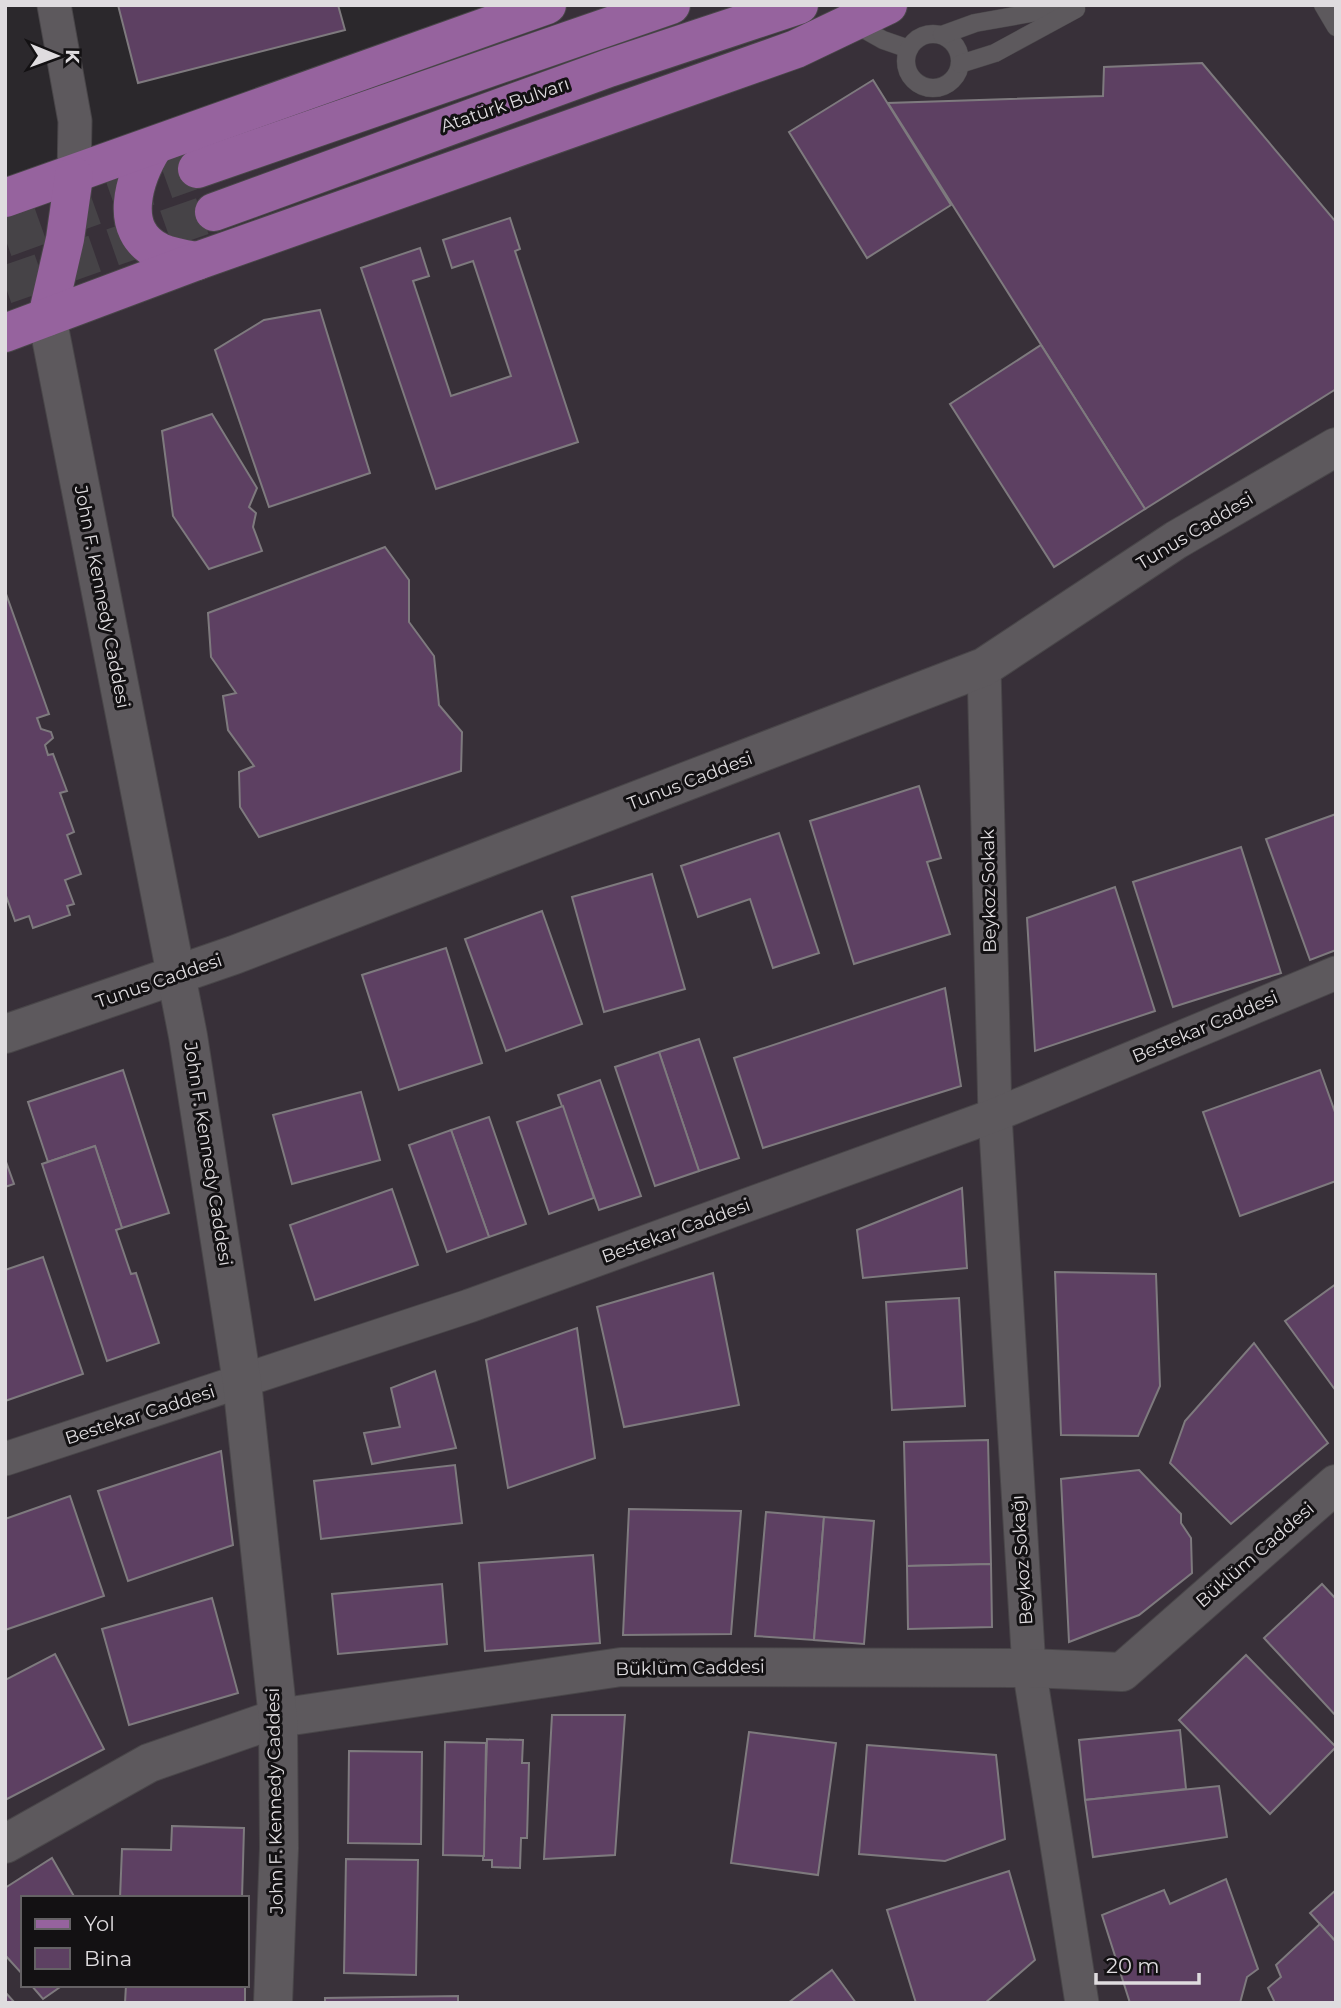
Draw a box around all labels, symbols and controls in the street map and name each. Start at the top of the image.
north arrow [21,21,91,91]
text: K [61,49,84,64]
street label: Atatürk Bulvarı [438,73,572,137]
street label: John F. Kennedy Caddesi [69,483,134,710]
street label: Tunus Caddesi [1133,488,1257,574]
street label: Tunus Caddesi [624,747,756,815]
street label: Beykoz Sokak [977,829,1001,953]
street label: Tunus Caddesi [93,949,225,1013]
street label: Bestekar Caddesi [1129,986,1281,1068]
street label: John F. Kennedy Caddesi [179,1040,237,1267]
street label: Bestekar Caddesi [599,1194,753,1268]
street label: Bestekar Caddesi [62,1380,218,1450]
street label: Beykoz Sokağı [1006,1494,1038,1626]
street label: Büklüm Caddesi [1191,1498,1319,1612]
street label: Büklüm Caddesi [615,1656,765,1680]
street label: John F. Kennedy Caddesi [262,1688,288,1915]
legend [21,1896,248,1987]
text: Yol [84,1911,115,1936]
scale bar [1096,1941,1199,1985]
text: Bina [84,1946,132,1971]
text: 20 m [1106,1953,1160,1978]

